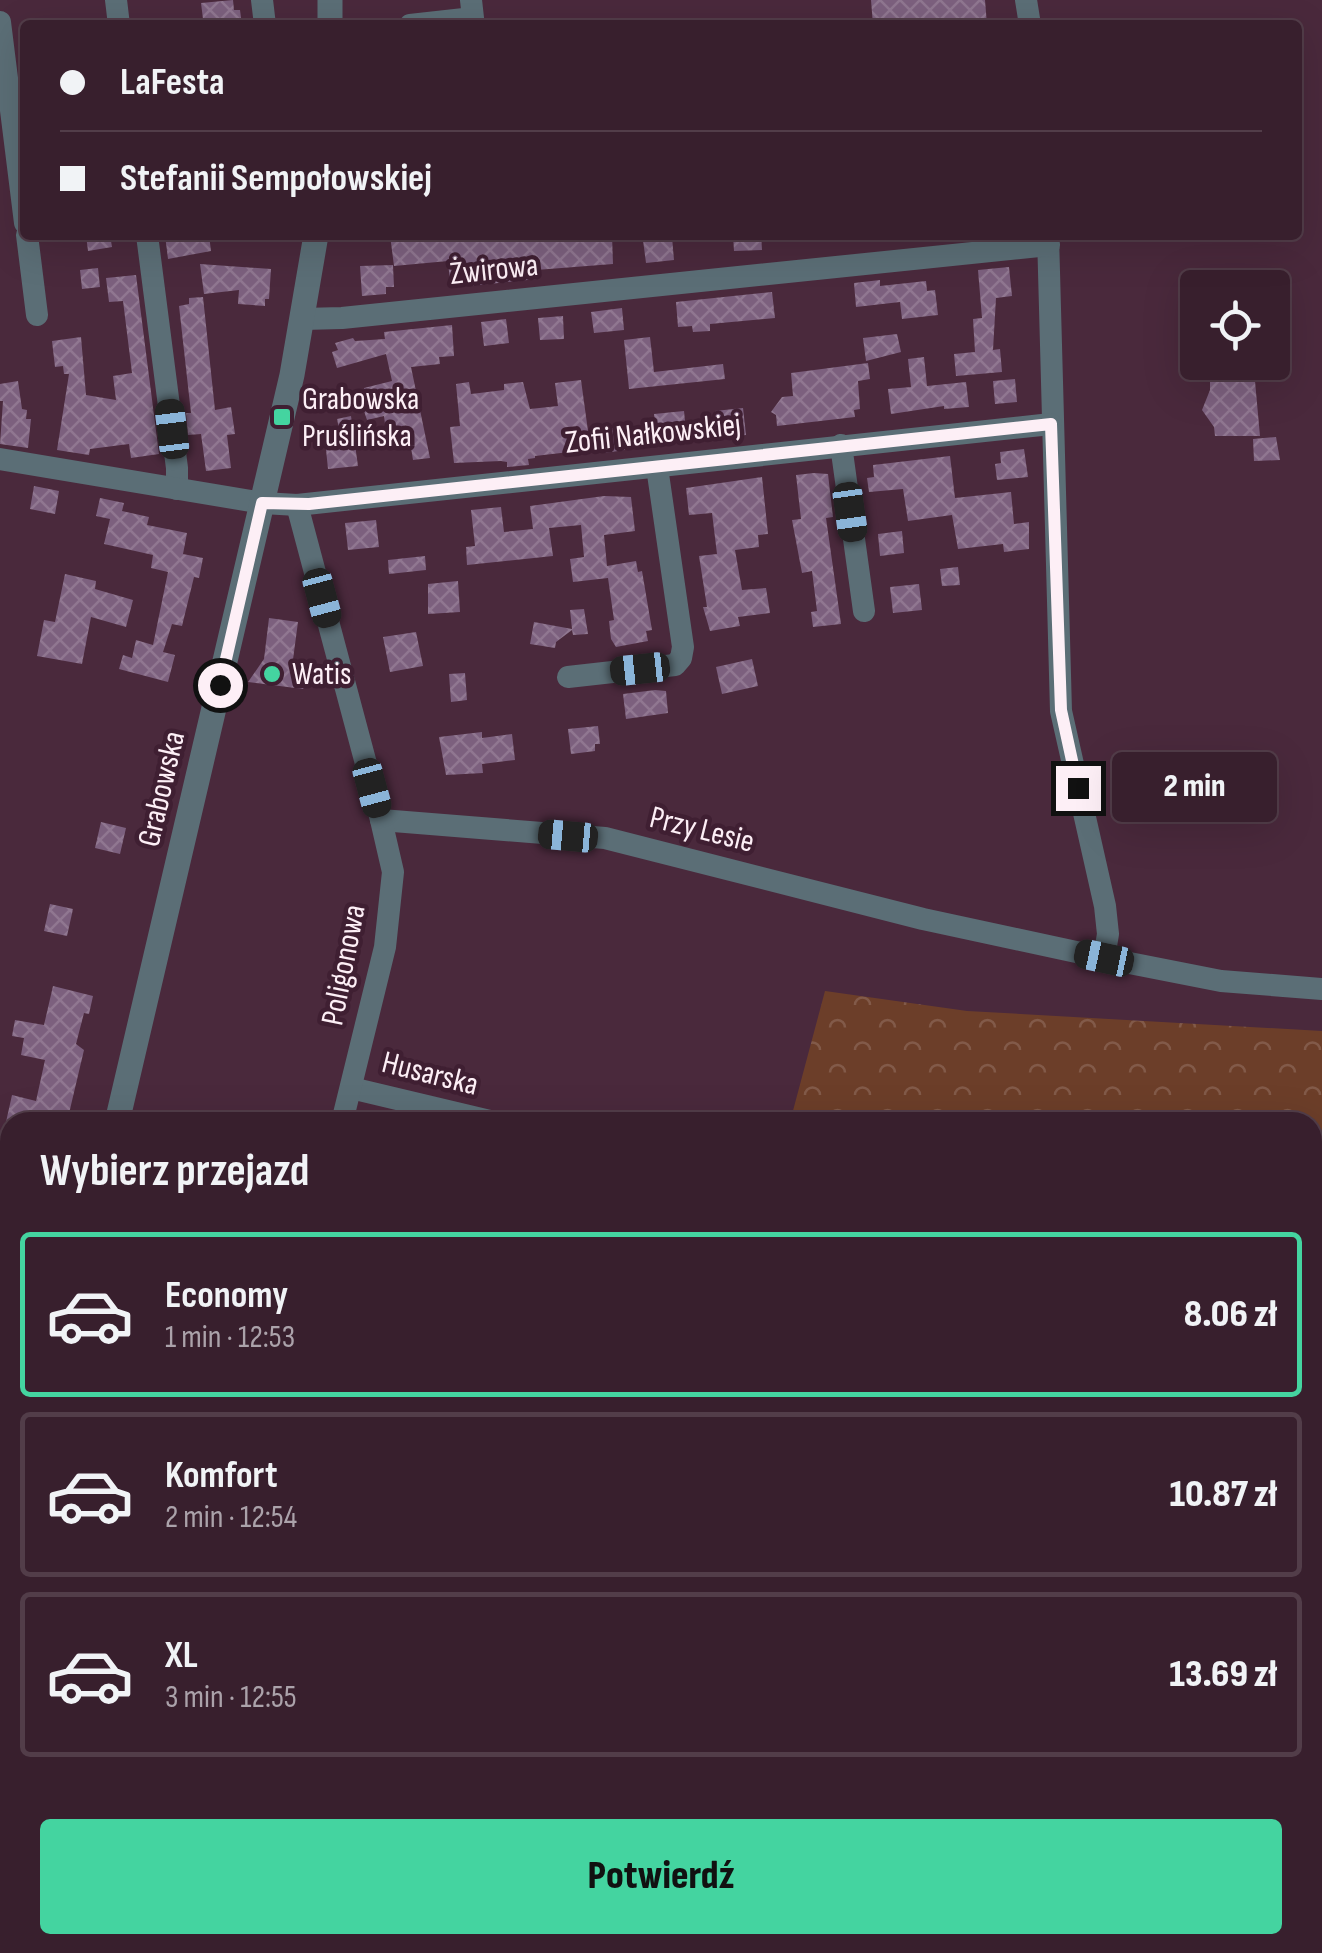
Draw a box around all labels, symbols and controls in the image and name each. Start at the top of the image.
text: LaFesta [120,60,225,105]
text: Stefanii Sempołowskiej [120,156,432,201]
street label: Żwirowa [448,246,540,294]
map controls [1180,270,1290,380]
button: locate [1180,270,1290,380]
place label: Grabowska Pruślińska [302,380,419,456]
car [153,397,191,461]
street label: Zofii Nałkowskiej [563,405,743,463]
marker: Grabowska Pruślińska [271,406,293,428]
car [831,480,869,544]
car [300,565,344,631]
car [609,651,671,687]
place label: Watis [292,655,352,694]
route start [198,663,243,708]
marker: Watis [261,663,283,685]
street label: Grabowska [130,727,194,851]
callout: 2 min [1113,753,1278,823]
car [350,755,394,821]
route end [1056,766,1101,811]
text: 2 min [1163,767,1226,806]
street label: Przy Lesie [646,798,758,862]
car [537,818,599,854]
street label: Poligonowa [313,901,375,1029]
car [1072,937,1136,979]
street label: Husarska [378,1043,482,1105]
text: Wybierz przejazd [40,1144,309,1199]
icon: car [45,1270,135,1360]
text: Economy [165,1273,288,1318]
text: 8.06 zł [1184,1292,1277,1337]
text: 1 min · 12:53 [165,1318,295,1357]
icon: car [45,1450,135,1540]
text: Komfort [165,1453,277,1498]
text: 10.87 zł [1170,1472,1277,1517]
text: 2 min · 12:54 [165,1498,297,1537]
icon: car [45,1630,135,1720]
text: XL [165,1633,198,1678]
text: 13.69 zł [1169,1652,1277,1697]
text: 3 min · 12:55 [165,1678,297,1717]
button: Potwierdź [40,1819,1282,1934]

